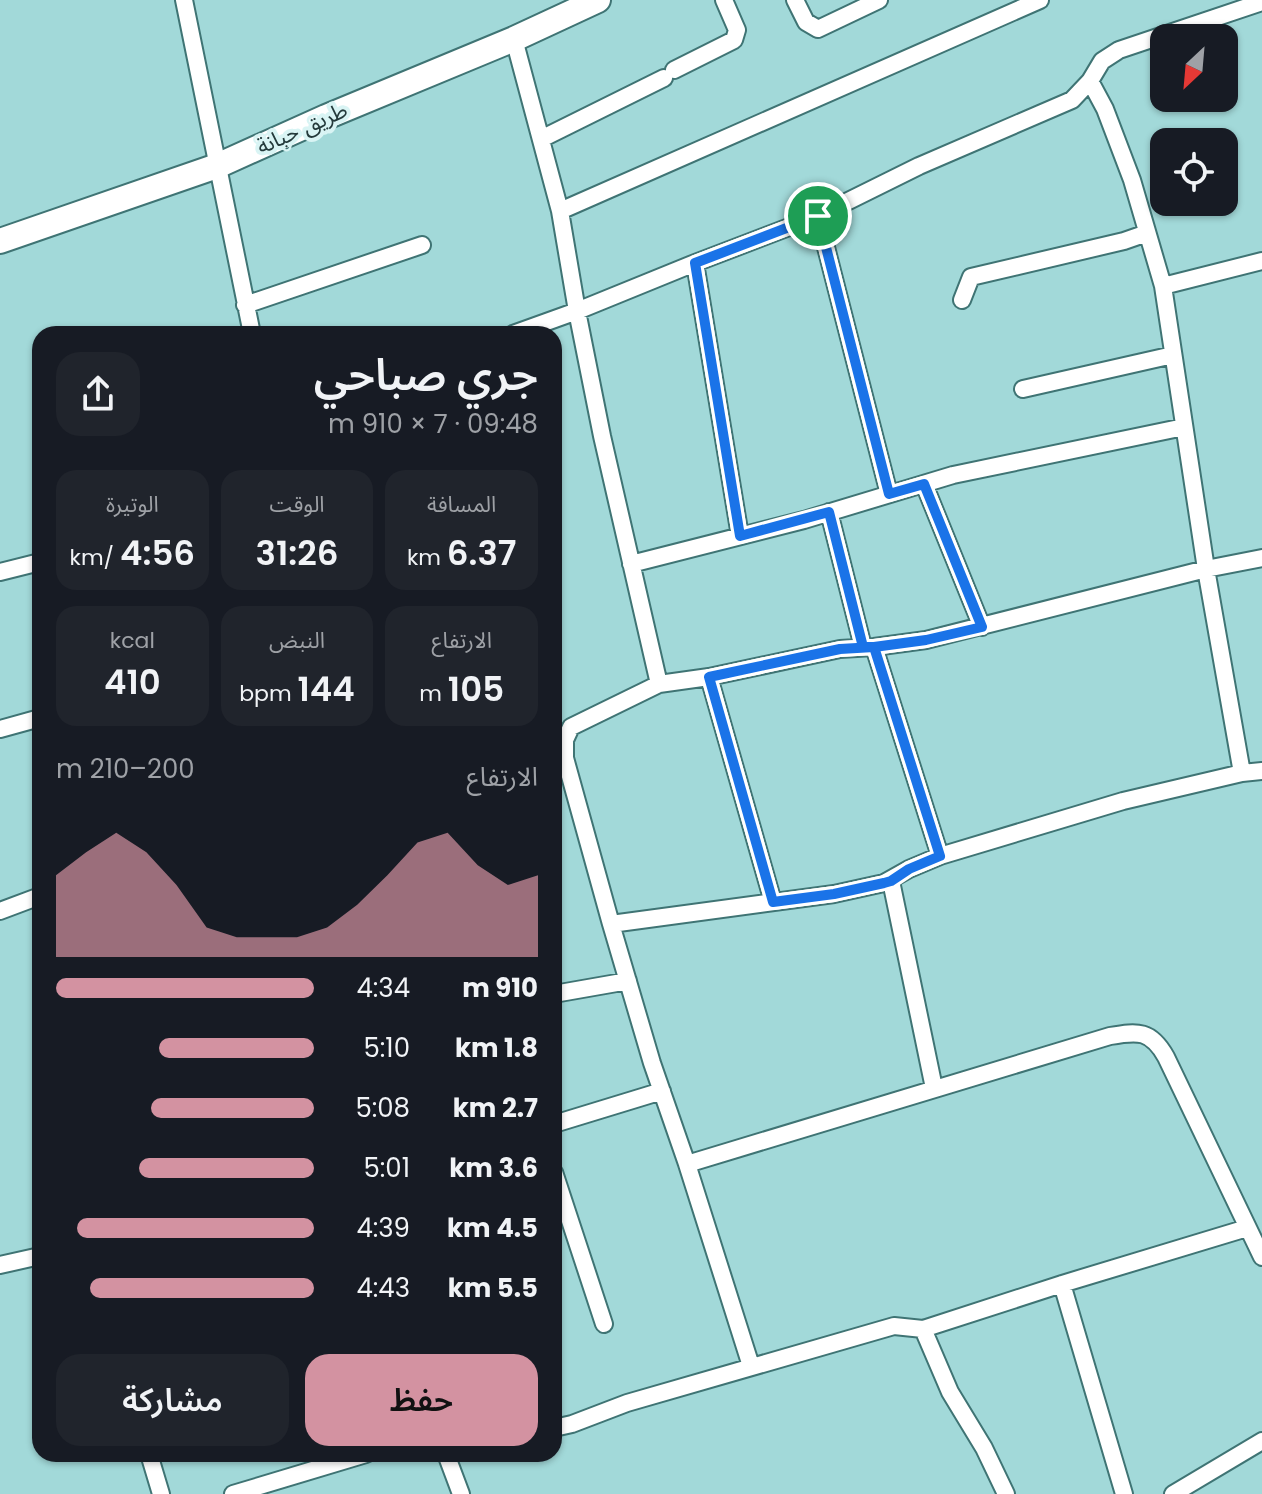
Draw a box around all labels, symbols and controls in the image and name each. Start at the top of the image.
north arrow [1150,24,1238,112]
map controls [1150,24,1238,216]
street label: طريق حبانة [252,94,352,162]
button: locate [1150,128,1238,216]
pin [784,182,852,250]
icon: arrive [796,194,840,238]
text: جري صباحي [314,344,538,405]
button: share [56,352,140,436]
text: 09:48 · 7 × 910 m [328,406,538,442]
text: الوتيرة [106,489,159,520]
text: الوقت [269,489,325,520]
text: المسافة [427,489,496,520]
text: 4:56 [120,529,195,577]
text: 31:26 [256,529,338,577]
text: 6.37 [447,529,516,577]
text: /km [70,542,120,573]
text: km [407,542,447,573]
text: kcal [110,625,155,656]
text: النبض [269,625,325,656]
text: الارتفاع [431,625,492,656]
text: 410 [104,658,161,706]
text: 144 [298,665,355,713]
text: 105 [448,665,504,713]
text: bpm [239,678,298,709]
text: m [419,678,448,709]
text: 200–210 m [56,751,195,787]
text: الارتفاع [467,759,538,795]
text: 4:34 [356,970,410,1006]
text: 910 m [462,970,538,1006]
text: 5:10 [363,1030,410,1066]
text: 1.8 km [455,1030,538,1066]
text: 5:08 [355,1090,410,1126]
text: 2.7 km [453,1090,538,1126]
text: 5:01 [363,1150,410,1186]
text: 3.6 km [449,1150,538,1186]
text: 4:39 [356,1210,410,1246]
text: 4.5 km [447,1210,538,1246]
text: 4:43 [356,1270,410,1306]
text: 5.5 km [448,1270,538,1306]
button: مشاركة [56,1354,289,1446]
button: حفظ [305,1354,538,1446]

